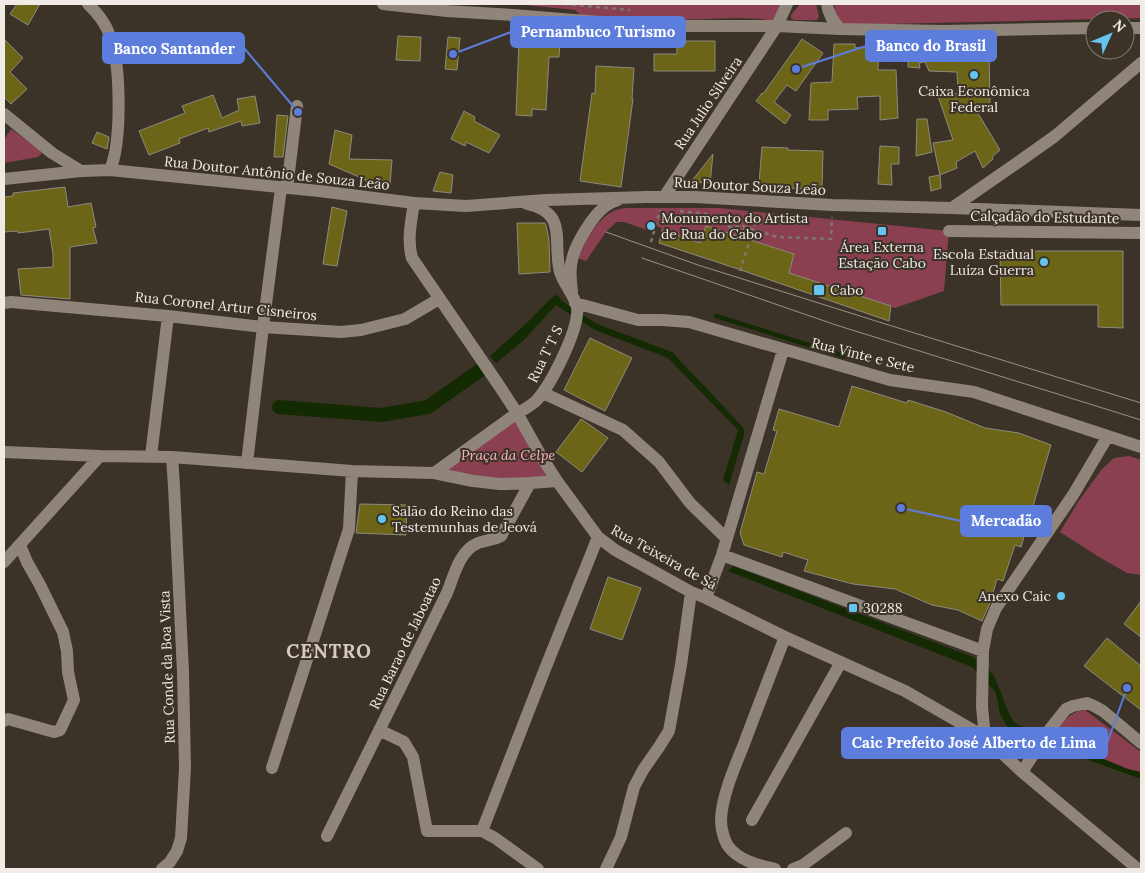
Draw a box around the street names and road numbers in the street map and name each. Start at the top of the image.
street label: Rua Julio Silveira [670,53,746,153]
street label: Rua Doutor Antônio de Souza Leão [163,152,391,194]
street label: Rua Doutor Souza Leão [674,173,826,199]
street label: Calçadão do Estudante [970,207,1120,227]
street label: Rua Coronel Artur Cisneiros [134,287,318,325]
street label: Rua T T S [523,322,567,385]
street label: Rua Vinte e Sete [810,333,917,377]
street label: Rua Teixeira de Sá [608,520,720,594]
street label: Rua Barao de Jaboatao [365,574,445,712]
street label: Rua Conde da Boa Vista [155,590,179,744]

